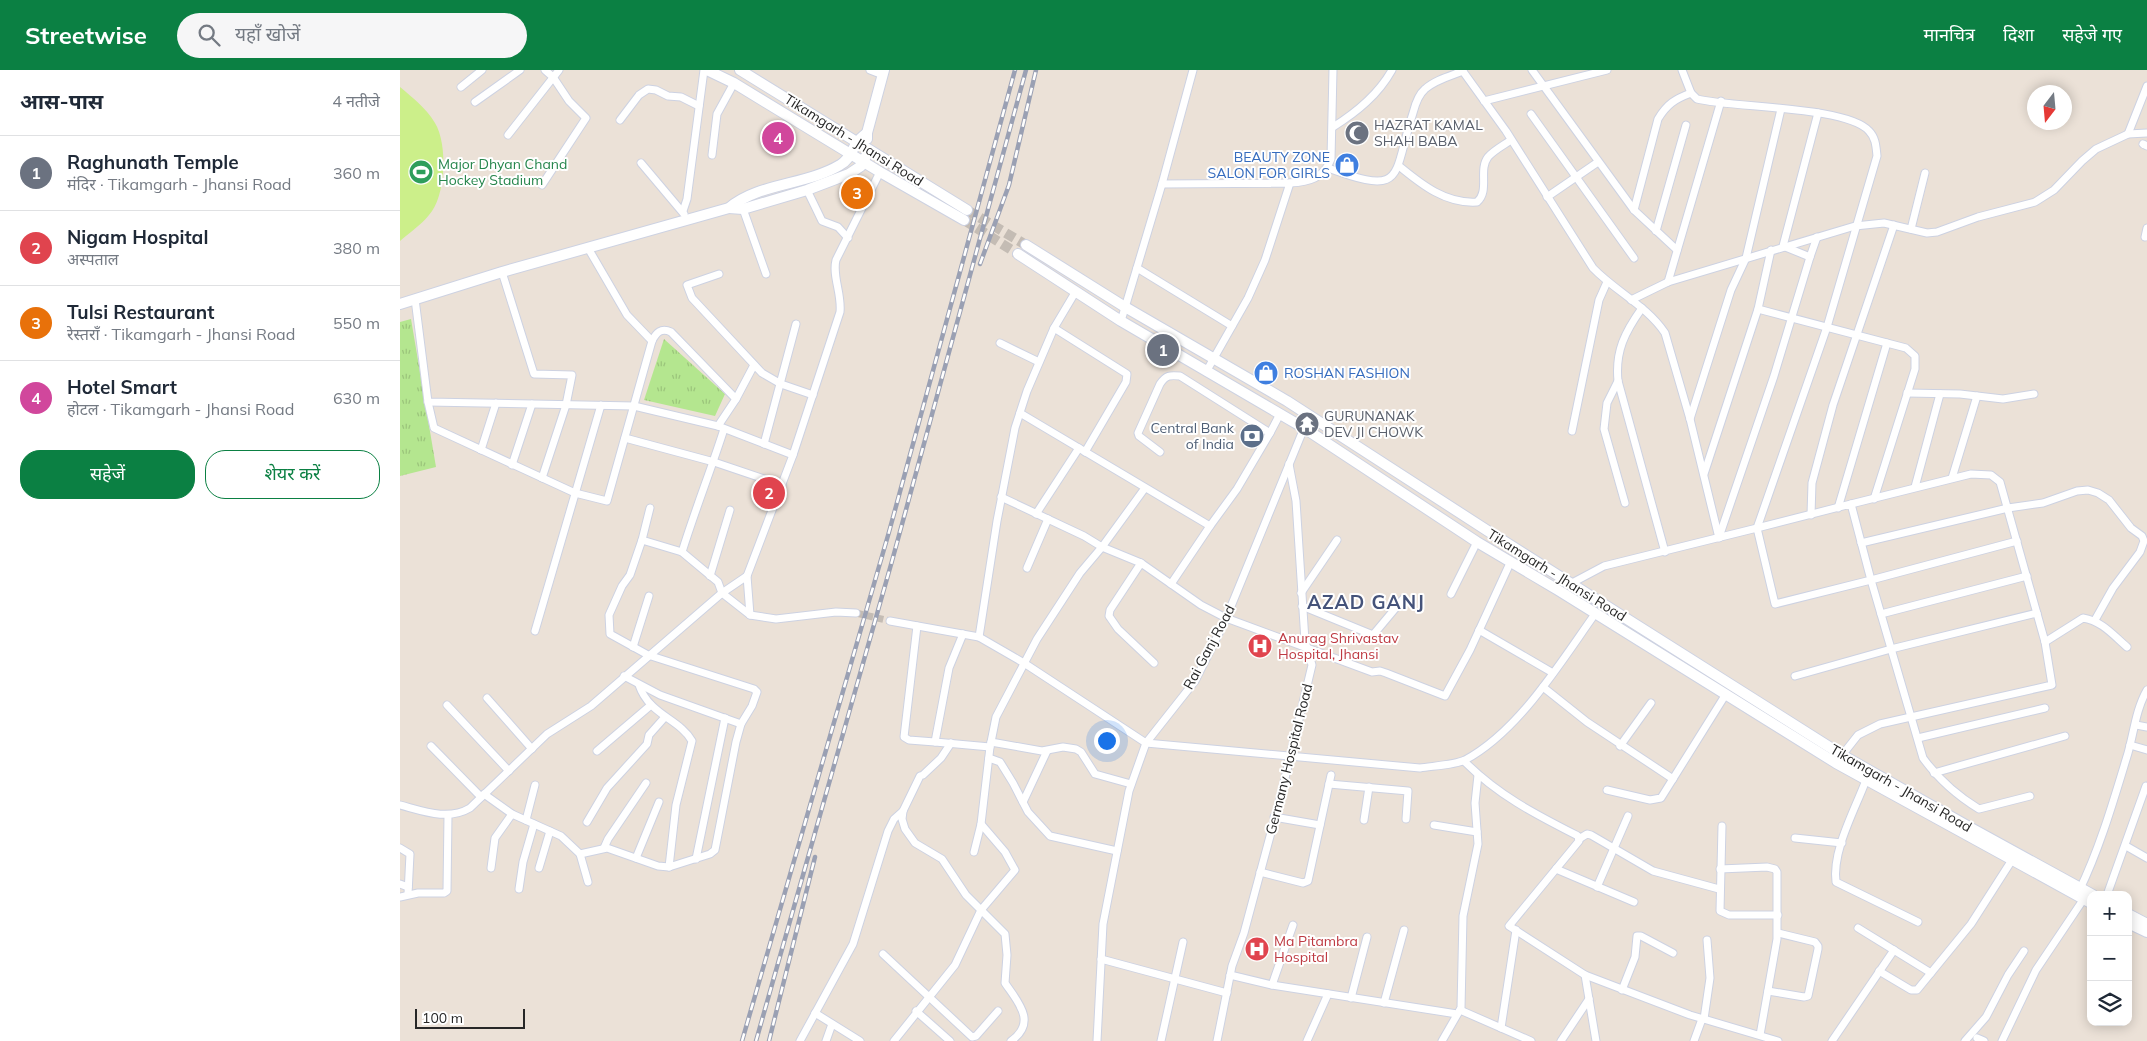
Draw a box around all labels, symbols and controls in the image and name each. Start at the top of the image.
search box [177,13,527,58]
text: Streetwise [25,20,147,50]
icon: search [195,21,223,49]
text: यहाँ खोजें [235,22,300,46]
text: मानचित्र [1924,23,1975,46]
text: दिशा [2003,23,2034,46]
text: सहेजे गए [2062,23,2122,46]
north arrow [2027,85,2072,130]
text: आस-पास [20,88,103,114]
street label: Tikamgarh - Jhansi Road [781,90,927,190]
text: 4 नतीजे [332,91,380,111]
place label: HAZRAT KAMAL SHAH BABA [1374,116,1483,150]
pin: 4 [762,119,794,157]
mosque icon: HAZRAT KAMAL SHAH BABA [1344,120,1370,146]
place label: BEAUTY ZONE SALON FOR GIRLS [1208,148,1330,182]
text: Raghunath Temple [67,150,239,174]
shop icon: BEAUTY ZONE SALON FOR GIRLS [1334,152,1360,178]
place label: Major Dhyan Chand Hockey Stadium [438,155,567,189]
sports icon: Major Dhyan Chand Hockey Stadium [408,159,434,185]
text: 1 [31,163,41,183]
text: 360 m [333,163,380,183]
text: मंदिर · Tikamgarh - Jhansi Road [67,174,291,194]
pin: 3 [841,174,873,212]
text: Nigam Hospital [67,225,208,249]
text: 2 [31,238,41,258]
text: 380 m [333,238,380,258]
text: अस्पताल [67,249,119,269]
text: Tulsi Restaurant [67,300,214,324]
text: 3 [31,313,41,333]
text: 550 m [333,313,380,333]
text: रेस्तराँ · Tikamgarh - Jhansi Road [67,324,295,344]
pin: 1 [1147,331,1179,369]
shop icon: ROSHAN FASHION [1253,360,1279,386]
place label: ROSHAN FASHION [1284,364,1410,382]
text: Hotel Smart [67,375,177,399]
text: 4 [31,388,41,408]
text: 630 m [333,388,380,408]
text: होटल · Tikamgarh - Jhansi Road [67,399,294,419]
place label: GURUNANAK DEV JI CHOWK [1324,407,1424,441]
temple icon: GURUNANAK DEV JI CHOWK [1294,411,1320,437]
place label: Central Bank of India [1150,419,1235,453]
bank icon: Central Bank of India [1239,423,1265,449]
button: सहेजें [20,450,195,499]
button: शेयर करें [205,450,380,499]
pin: 2 [753,474,785,512]
street label: Tikamgarh - Jhansi Road [1484,525,1630,625]
district label: AZAD GANJ [1307,590,1425,614]
street label: Rai Ganj Road [1179,602,1239,692]
place label: Anurag Shrivastav Hospital, Jhansi [1278,629,1399,663]
hospital icon: Anurag Shrivastav Hospital, Jhansi [1247,633,1273,659]
street label: Germany Hospital Road [1262,682,1316,836]
your location [1094,728,1120,754]
street label: Tikamgarh - Jhansi Road [1827,740,1975,836]
map controls [2087,891,2132,1026]
button: + [2087,891,2132,936]
place label: Ma Pitambra Hospital [1274,932,1358,966]
hospital icon: Ma Pitambra Hospital [1244,936,1270,962]
button: − [2087,936,2132,981]
button: layers [2087,981,2132,1026]
scale bar [415,1006,525,1029]
text: 100 m [422,1009,463,1027]

